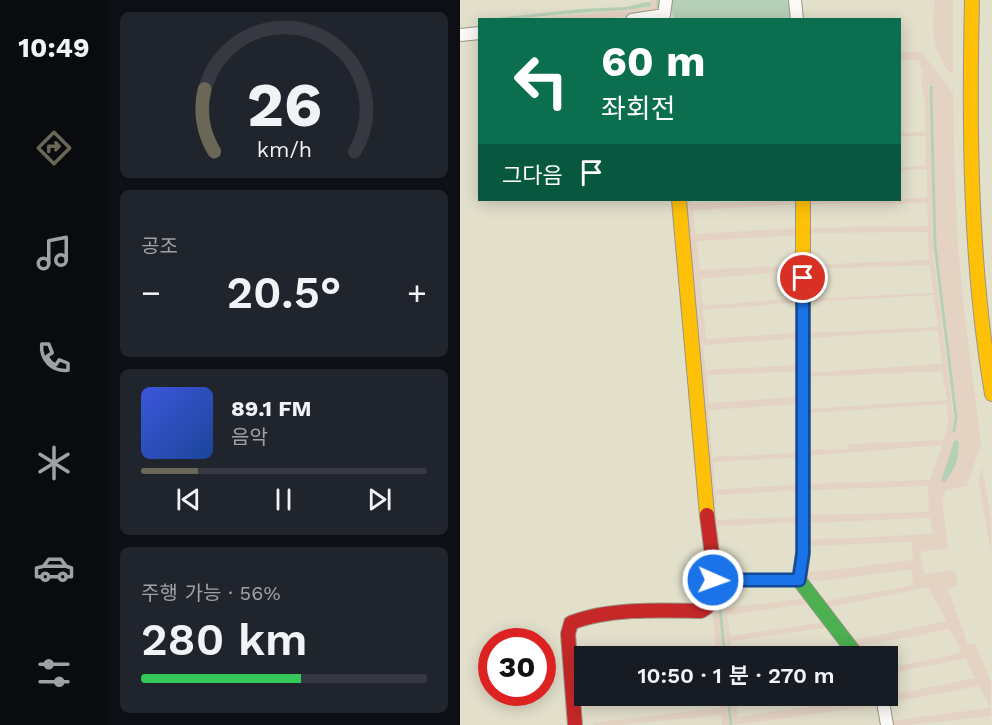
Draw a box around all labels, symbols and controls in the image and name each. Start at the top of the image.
text: 10:49 [18,32,90,64]
text: 60 m [601,37,705,86]
icon: left [502,42,580,120]
text: 26 [246,68,322,141]
text: 좌회전 [601,93,676,125]
icon: directions [33,127,75,169]
text: km/h [256,138,312,163]
icon: arrive [575,156,608,189]
text: 그다음 [502,163,563,188]
icon: music [33,232,75,274]
text: 공조 [141,234,178,258]
pin [777,252,828,303]
icon: arrive [786,261,819,294]
text: 20.5° [226,266,342,319]
text: − [141,273,161,312]
text: + [407,273,427,312]
icon: phone [33,337,75,379]
text: 89.1 FM [231,396,312,421]
text: 음악 [231,425,268,449]
icon: climate [33,442,75,484]
icon: previous [172,483,205,516]
icon: pause [267,483,300,516]
icon: next [363,483,396,516]
icon: car [33,547,75,589]
position arrow [681,548,745,612]
text: 주행 가능 · 56% [141,581,281,605]
text: 280 km [141,613,308,666]
speed limit sign: 30 [478,628,556,706]
icon: filters [33,652,75,694]
text: 10:50 · 1 분 · 270 m [637,663,835,688]

